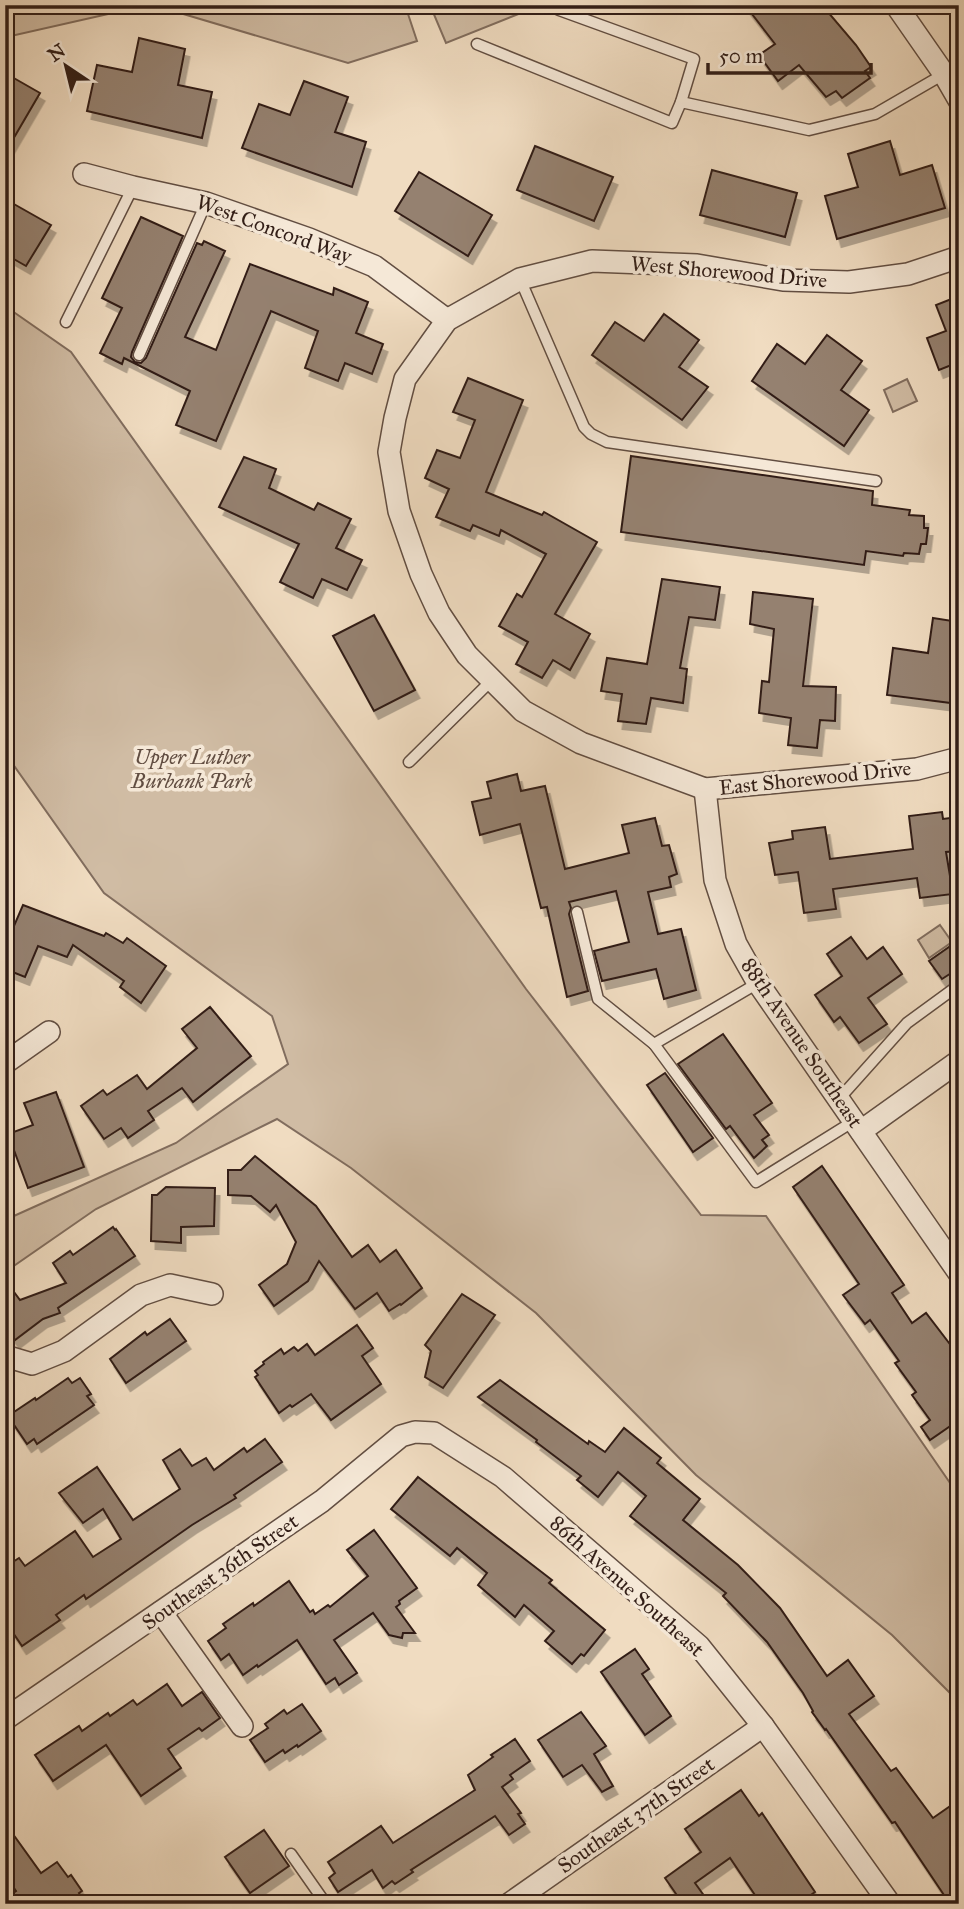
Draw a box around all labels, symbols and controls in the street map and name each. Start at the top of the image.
north arrow [32,32,102,102]
scale bar [708,32,871,76]
text: N [43,38,70,67]
text: 50 m [719,43,764,69]
street label: West Concord Way [193,189,356,270]
street label: West Shorewood Drive [630,250,828,294]
park label: Upper Luther Burbank Park [130,744,253,794]
street label: East Shorewood Drive [718,755,913,801]
street label: 88th Avenue Southeast [735,953,869,1133]
street label: Southeast 36th Street [137,1508,304,1636]
street label: 86th Avenue Southeast [544,1510,710,1663]
street label: Southeast 37th Street [552,1751,720,1879]

